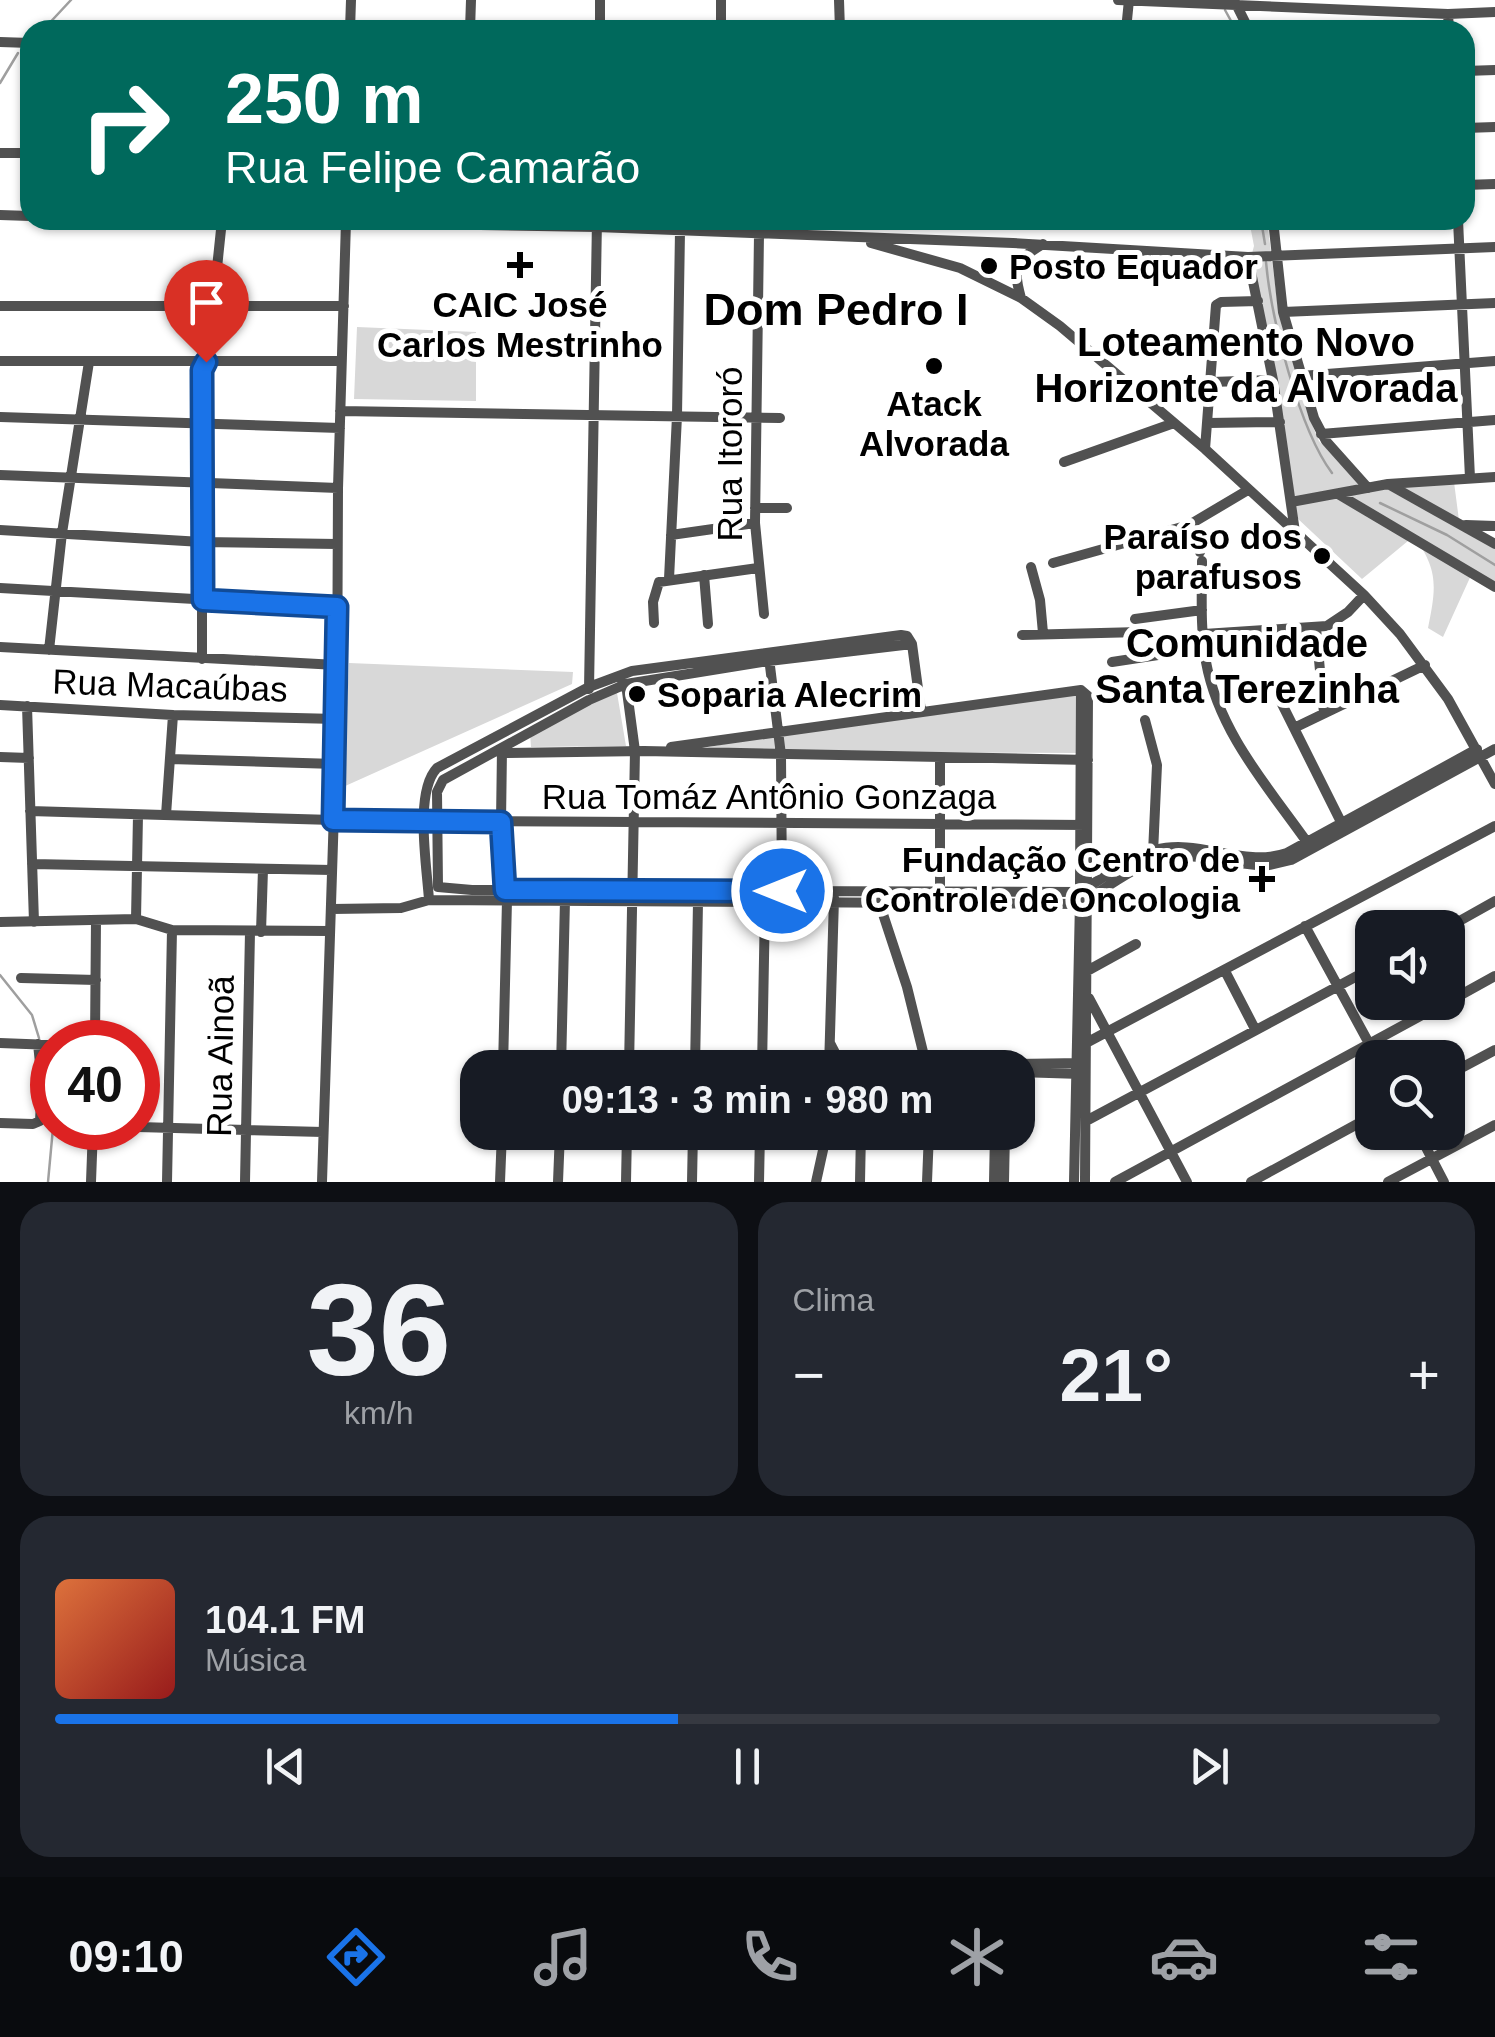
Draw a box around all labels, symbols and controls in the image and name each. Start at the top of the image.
icon: right [60,60,190,190]
text: 250 m [225,60,423,138]
text: Rua Felipe Camarão [225,142,640,193]
place label: Posto Equador [1009,247,1258,286]
marker: CAIC José Carlos Mestrinho [507,252,533,278]
marker: Posto Equador [978,255,1000,277]
pin [164,260,249,363]
icon: arrive [179,275,234,330]
district label: Dom Pedro I [703,284,969,335]
place label: CAIC José Carlos Mestrinho [377,285,663,364]
district label: Loteamento Novo Horizonte da Alvorada [1034,320,1458,410]
marker: Atack Alvorada [923,355,945,377]
street label: Rua Itororó [710,366,749,542]
place label: Atack Alvorada [859,384,1009,463]
place label: Paraíso dos parafusos [1104,517,1302,596]
marker: Paraíso dos parafusos [1311,545,1333,567]
district label: Comunidade Santa Terezinha [1095,621,1400,711]
street label: Rua Macaúbas [52,661,288,709]
place label: Soparia Alecrim [657,675,922,714]
marker: Soparia Alecrim [626,683,648,705]
street label: Rua Tomáz Antônio Gonzaga [542,777,997,816]
position arrow [730,839,834,943]
place label: Fundação Centro de Controle de Oncologia [865,840,1241,919]
marker: Fundação Centro de Controle de Oncologia [1249,866,1275,892]
map controls [1355,910,1465,1150]
button: sound [1355,910,1465,1020]
street label: Rua Ainoã [199,974,241,1137]
speed limit sign: 40 [30,1020,160,1150]
button: search [1355,1040,1465,1150]
text: 09:13 · 3 min · 980 m [562,1079,933,1121]
text: 36 [306,1257,451,1403]
text: Clima [793,1282,874,1318]
text: 21° [1060,1333,1173,1417]
text: − [793,1344,825,1406]
text: + [1408,1344,1440,1406]
text: km/h [344,1395,413,1431]
text: 104.1 FM [205,1599,366,1641]
text: Música [205,1642,306,1678]
icon: previous [258,1739,313,1794]
icon: pause [720,1739,775,1794]
icon: next [1182,1739,1237,1794]
icon: directions [321,1922,391,1992]
icon: music [528,1922,598,1992]
icon: phone [735,1922,805,1992]
icon: climate [942,1922,1012,1992]
icon: car [1149,1922,1219,1992]
icon: filters [1356,1922,1426,1992]
text: 09:10 [69,1931,184,1982]

